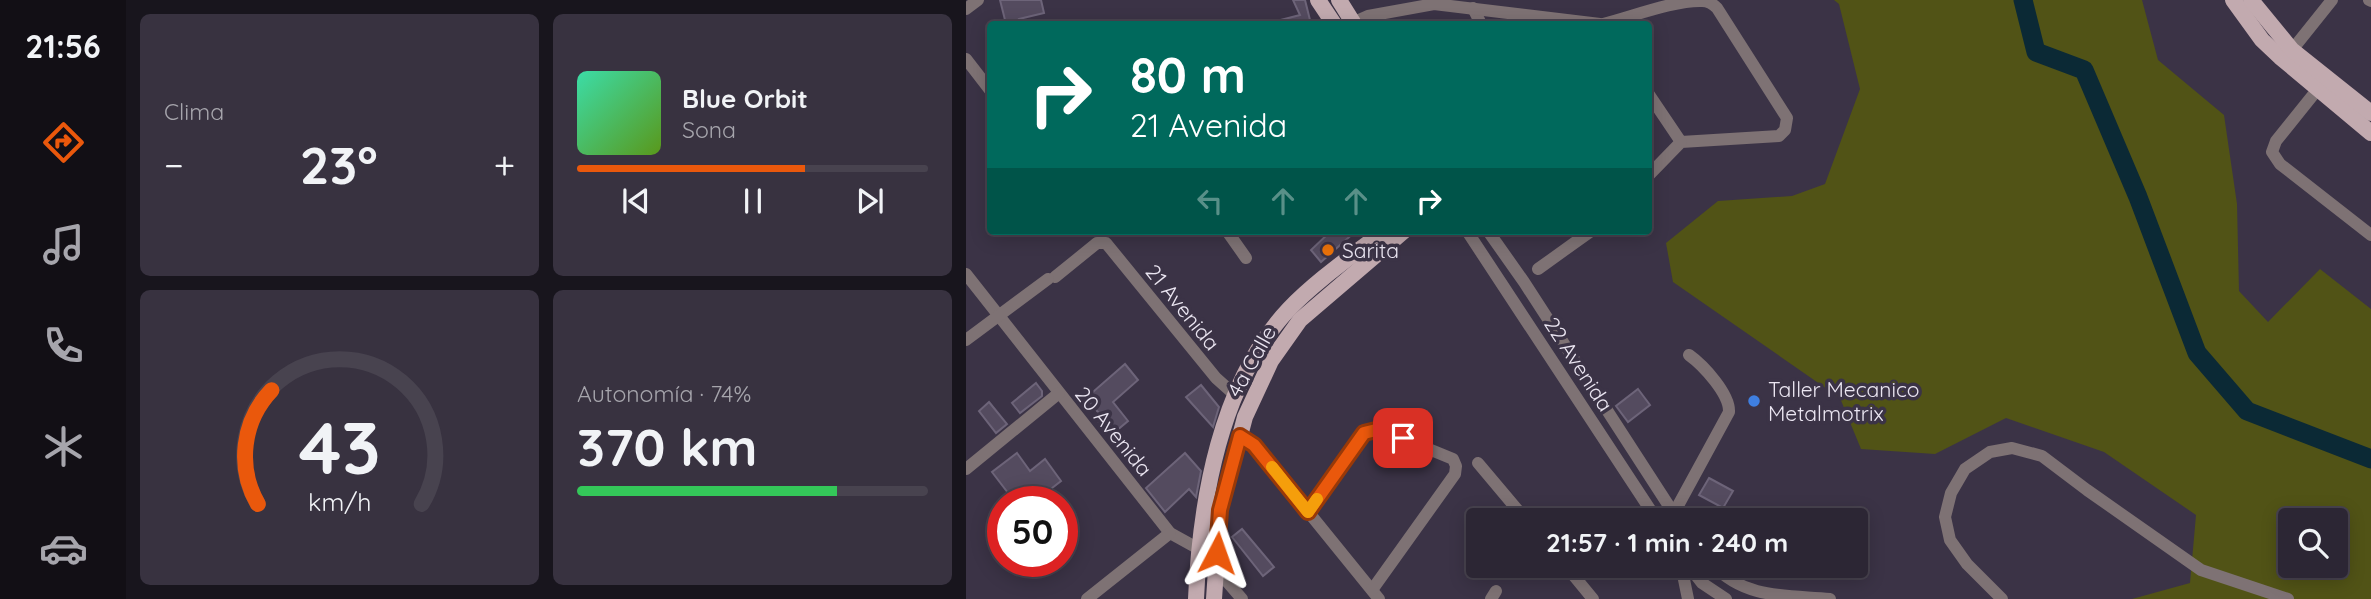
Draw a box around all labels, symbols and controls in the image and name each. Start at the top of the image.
text: 21:56 [25,26,101,66]
text: 80 m [1130,44,1246,105]
icon: right [1015,49,1106,140]
text: Blue Orbit [682,82,808,115]
text: Clima [164,97,224,126]
text: 21 Avenida [1130,105,1287,145]
text: Sona [682,115,736,144]
icon: directions [39,118,88,167]
text: 23° [300,132,378,197]
text: − [164,141,184,189]
text: + [494,141,515,189]
icon: previous [617,182,655,220]
icon: pause [734,182,772,220]
icon: next [851,182,889,220]
icon: left [1191,182,1229,220]
icon: ahead [1264,182,1302,220]
icon: ahead [1337,182,1375,220]
icon: right [1410,182,1448,220]
icon: music [39,220,88,269]
place label: Sarita [1342,237,1399,263]
marker: Sarita [1320,242,1336,258]
street label: 21 Avenida [1140,259,1226,355]
street label: 22 Avenida [1539,312,1619,416]
icon: phone [39,321,88,370]
street label: 4a Calle [1221,321,1281,401]
place label: Taller Mecanico Metalmotrix [1768,376,1919,426]
text: Autonomía · 74% [577,379,751,408]
street label: 20 Avenida [1070,381,1158,481]
marker: Taller Mecanico Metalmotrix [1746,393,1762,409]
text: 43 [299,401,380,492]
pin [1373,408,1433,468]
text: 370 km [577,414,758,479]
icon: arrive [1384,419,1422,457]
icon: climate [39,422,88,471]
text: km/h [308,485,371,516]
speed limit sign: 50 [987,486,1078,577]
map controls [2278,508,2348,578]
button: search [2278,508,2348,578]
position arrow [1180,516,1254,590]
icon: car [39,524,88,573]
text: 21:57 · 1 min · 240 m [1546,526,1788,559]

